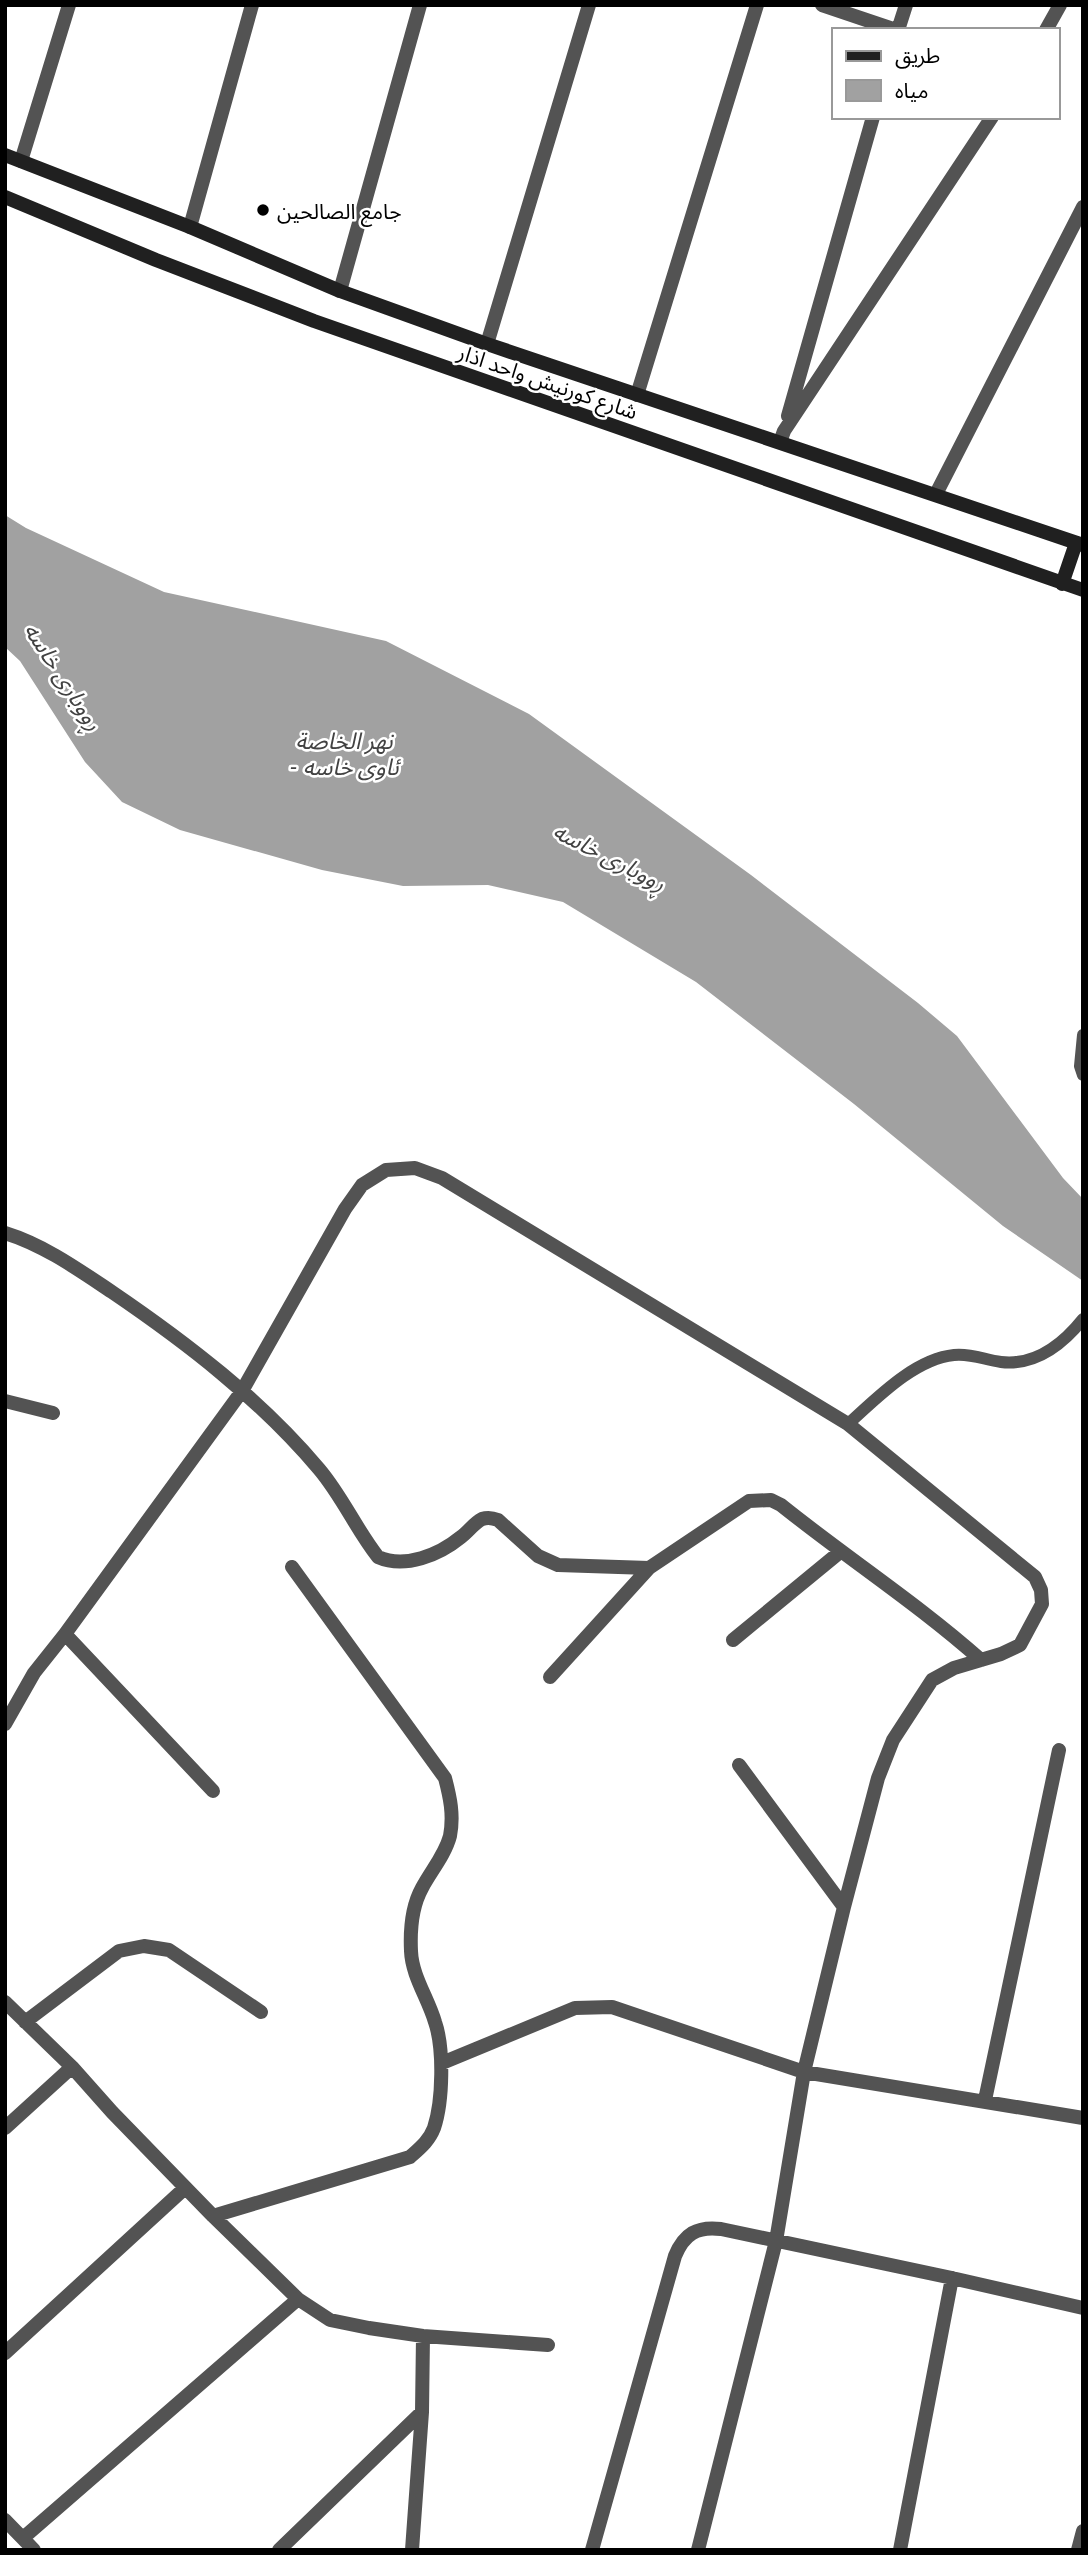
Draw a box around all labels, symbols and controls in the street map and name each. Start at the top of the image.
legend [832,28,1060,119]
text: طريق [895,42,940,69]
text: مياه [895,77,928,102]
place label: جامع الصالحين [277,198,402,227]
marker: جامع الصالحين [255,202,271,218]
street label: شارع كورنيش واحد اذار [453,338,641,427]
water label: ڕووباری خاسە [14,617,109,738]
water label: نهر الخاصة - ئاوی خاسە [290,726,401,781]
water label: ڕووباری خاسە [546,816,671,902]

